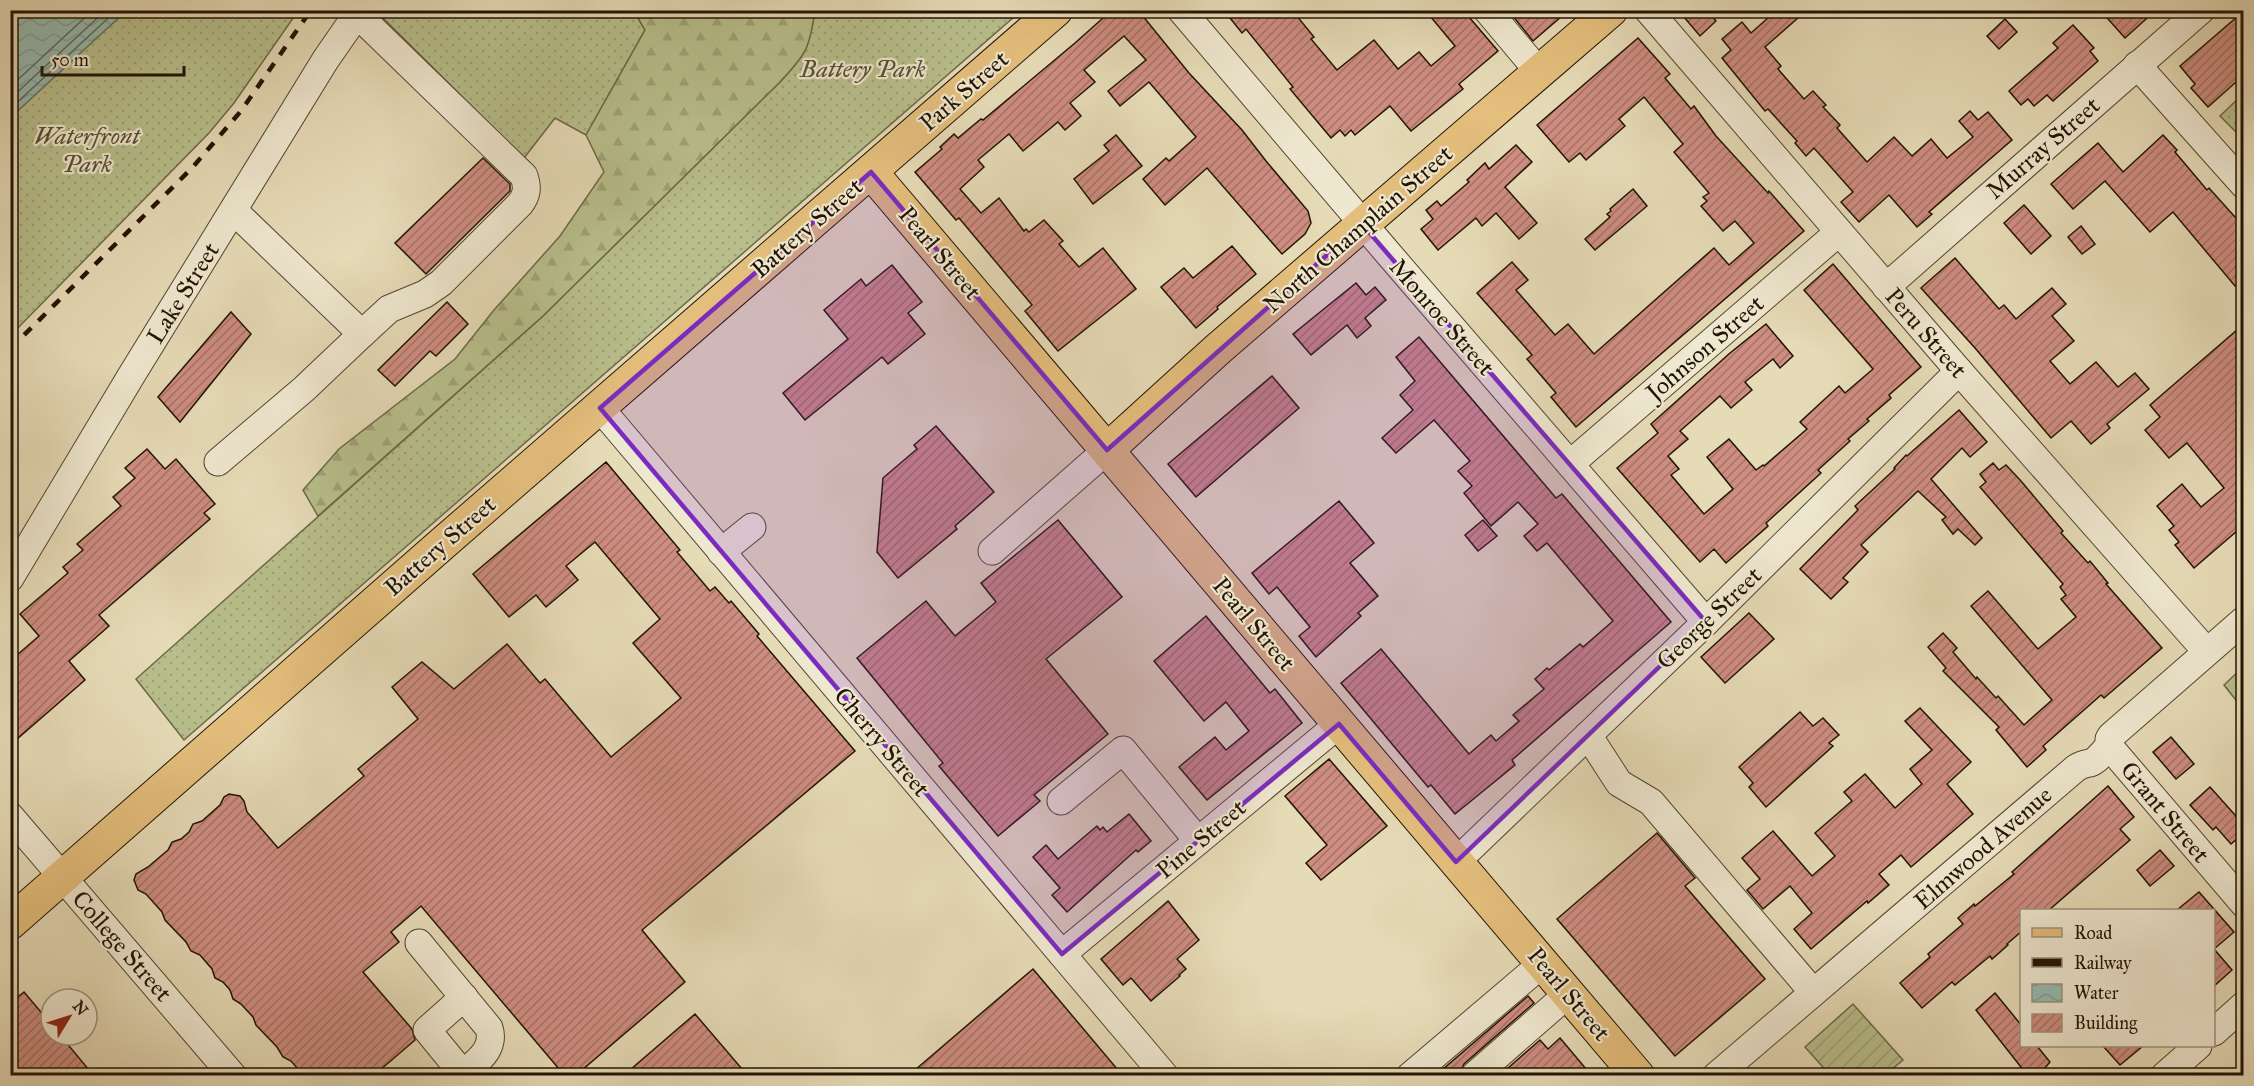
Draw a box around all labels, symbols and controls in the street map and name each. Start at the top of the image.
scale bar [42,39,184,77]
street label: Park Street [913,44,1015,138]
text: 50 m [51,49,89,71]
park label: Battery Park [799,54,926,84]
street label: Murray Street [1980,90,2106,206]
park label: Waterfront Park [34,121,141,179]
street label: North Champlain Street [1257,138,1459,319]
street label: Battery Street [745,171,869,285]
street label: Pearl Street [892,200,988,306]
street label: Lake Street [140,236,226,349]
street label: Monroe Street [1383,252,1501,382]
street label: Peru Street [1879,282,1974,385]
street label: Johnson Street [1638,288,1771,409]
street label: Battery Street [378,489,502,603]
street label: George Street [1650,560,1768,676]
street label: Pearl Street [1206,571,1302,677]
street label: Cherry Street [828,681,937,803]
street label: Grant Street [2114,755,2216,869]
street label: Elmwood Avenue [1908,780,2058,916]
street label: Pine Street [1150,792,1252,885]
street label: College Street [66,884,179,1008]
legend [2020,909,2215,1047]
text: Road [2074,922,2112,944]
street label: Pearl Street [1521,941,1617,1047]
text: Railway [2074,952,2132,974]
text: Water [2074,982,2119,1004]
north arrow [39,987,99,1047]
text: N [69,997,92,1020]
text: Building [2074,1012,2138,1035]

